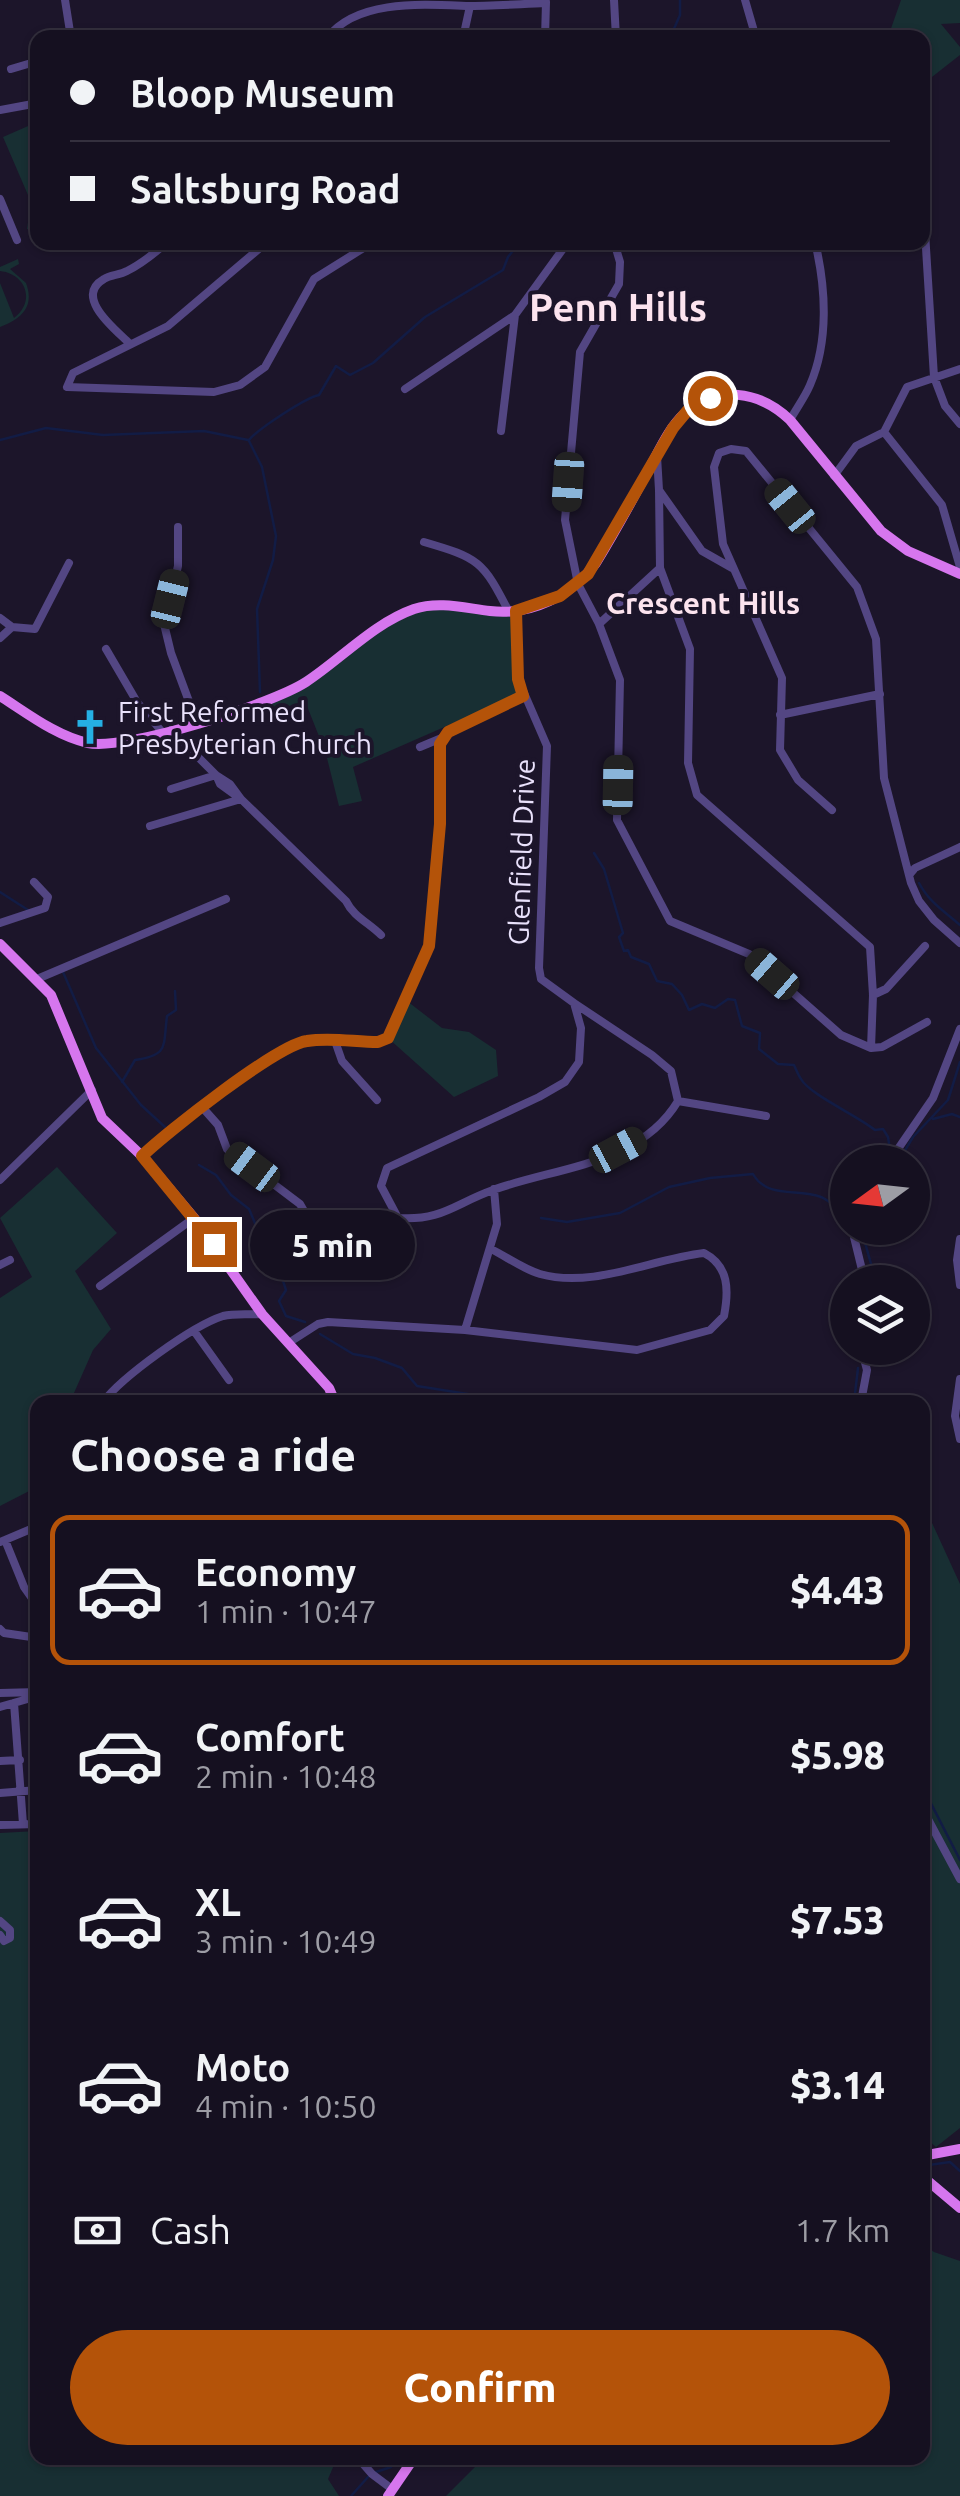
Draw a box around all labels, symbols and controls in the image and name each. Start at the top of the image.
text: Bloop Museum [130,72,395,114]
text: Saltsburg Road [130,168,401,210]
district label: Penn Hills [529,286,707,328]
route start [688,376,733,421]
car [551,451,585,513]
car [759,473,821,539]
car [148,566,192,632]
district label: Crescent Hills [606,586,800,620]
place label: First Reformed Presbyterian Church [118,696,372,759]
church icon: First Reformed Presbyterian Church [71,708,109,746]
car [602,755,634,815]
street label: Glenfield Drive [502,758,540,946]
car [740,943,804,1005]
car [584,1123,652,1177]
car [219,1137,285,1197]
north arrow [830,1145,930,1245]
map controls [830,1145,930,1365]
callout: 5 min [249,1209,414,1279]
route end [192,1222,237,1267]
text: 5 min [292,1227,373,1263]
button: layers [830,1265,930,1365]
text: Choose a ride [70,1429,356,1480]
icon: car [75,1545,165,1635]
text: Economy [195,1551,356,1593]
text: $4.43 [790,1569,885,1611]
text: 1 min · 10:47 [195,1593,377,1629]
icon: car [75,1710,165,1800]
text: Comfort [195,1716,345,1758]
text: $5.98 [790,1734,885,1776]
text: 2 min · 10:48 [195,1758,377,1794]
icon: car [75,1875,165,1965]
text: XL [195,1881,241,1923]
text: $7.53 [790,1899,885,1941]
text: 3 min · 10:49 [195,1923,377,1959]
icon: car [75,2040,165,2130]
text: Moto [195,2046,290,2088]
text: $3.14 [790,2064,885,2106]
text: 4 min · 10:50 [195,2088,377,2124]
icon: cash [70,2203,125,2258]
text: Cash [150,2209,231,2251]
text: 1.7 km [795,2212,890,2248]
button: Confirm [70,2330,890,2445]

